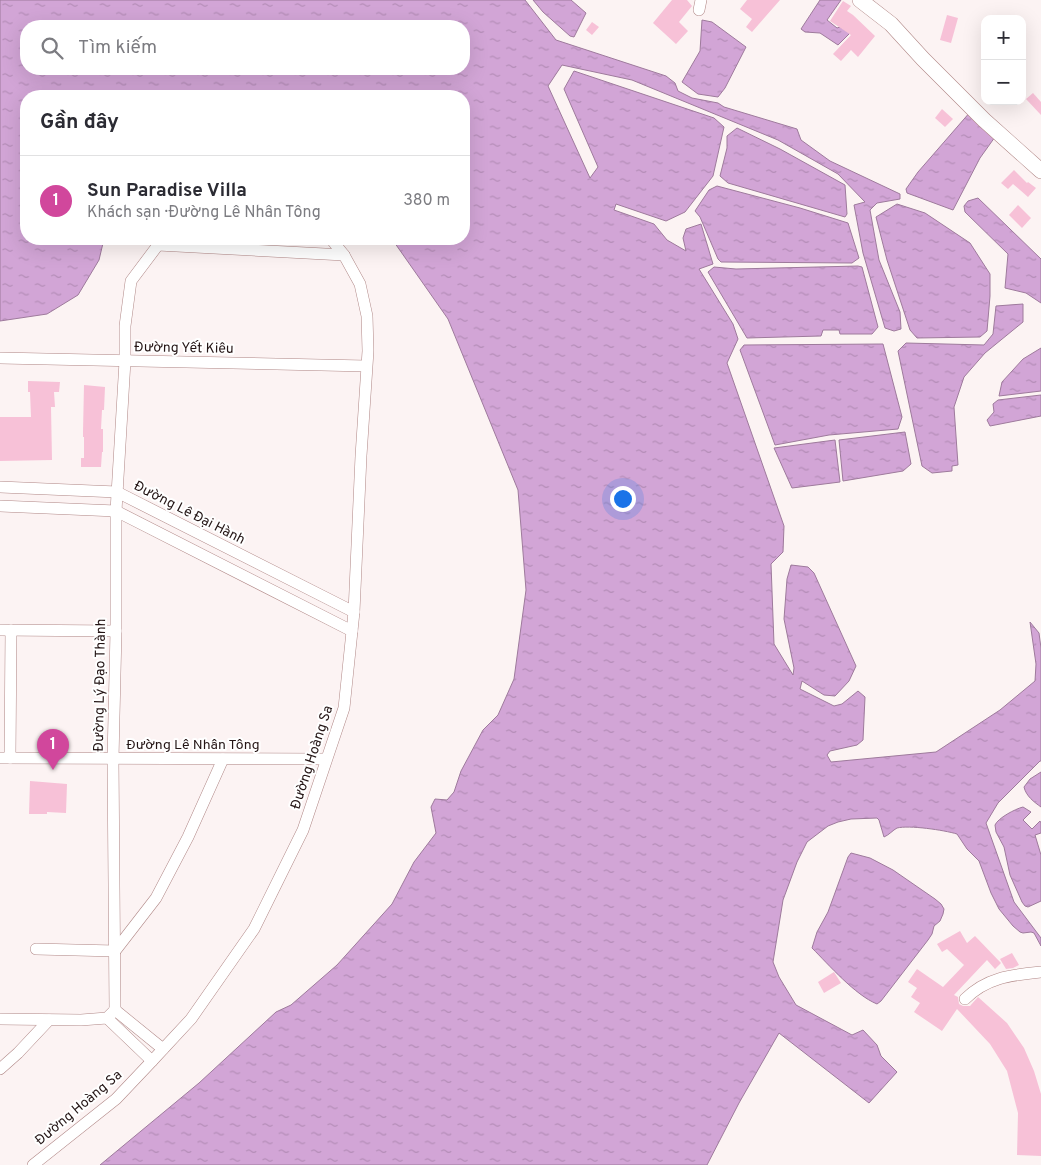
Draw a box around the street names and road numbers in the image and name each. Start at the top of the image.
street label: Đường Yết Kiêu [134,339,234,358]
street label: Đường Lê Đại Hành [131,478,248,549]
street label: Đường Lý Đạo Thành [91,618,110,752]
street label: Đường Hoàng Sa [288,703,337,811]
street label: Đường Lê Nhân Tông [126,737,260,754]
street label: Đường Hoàng Sa [32,1067,126,1149]

